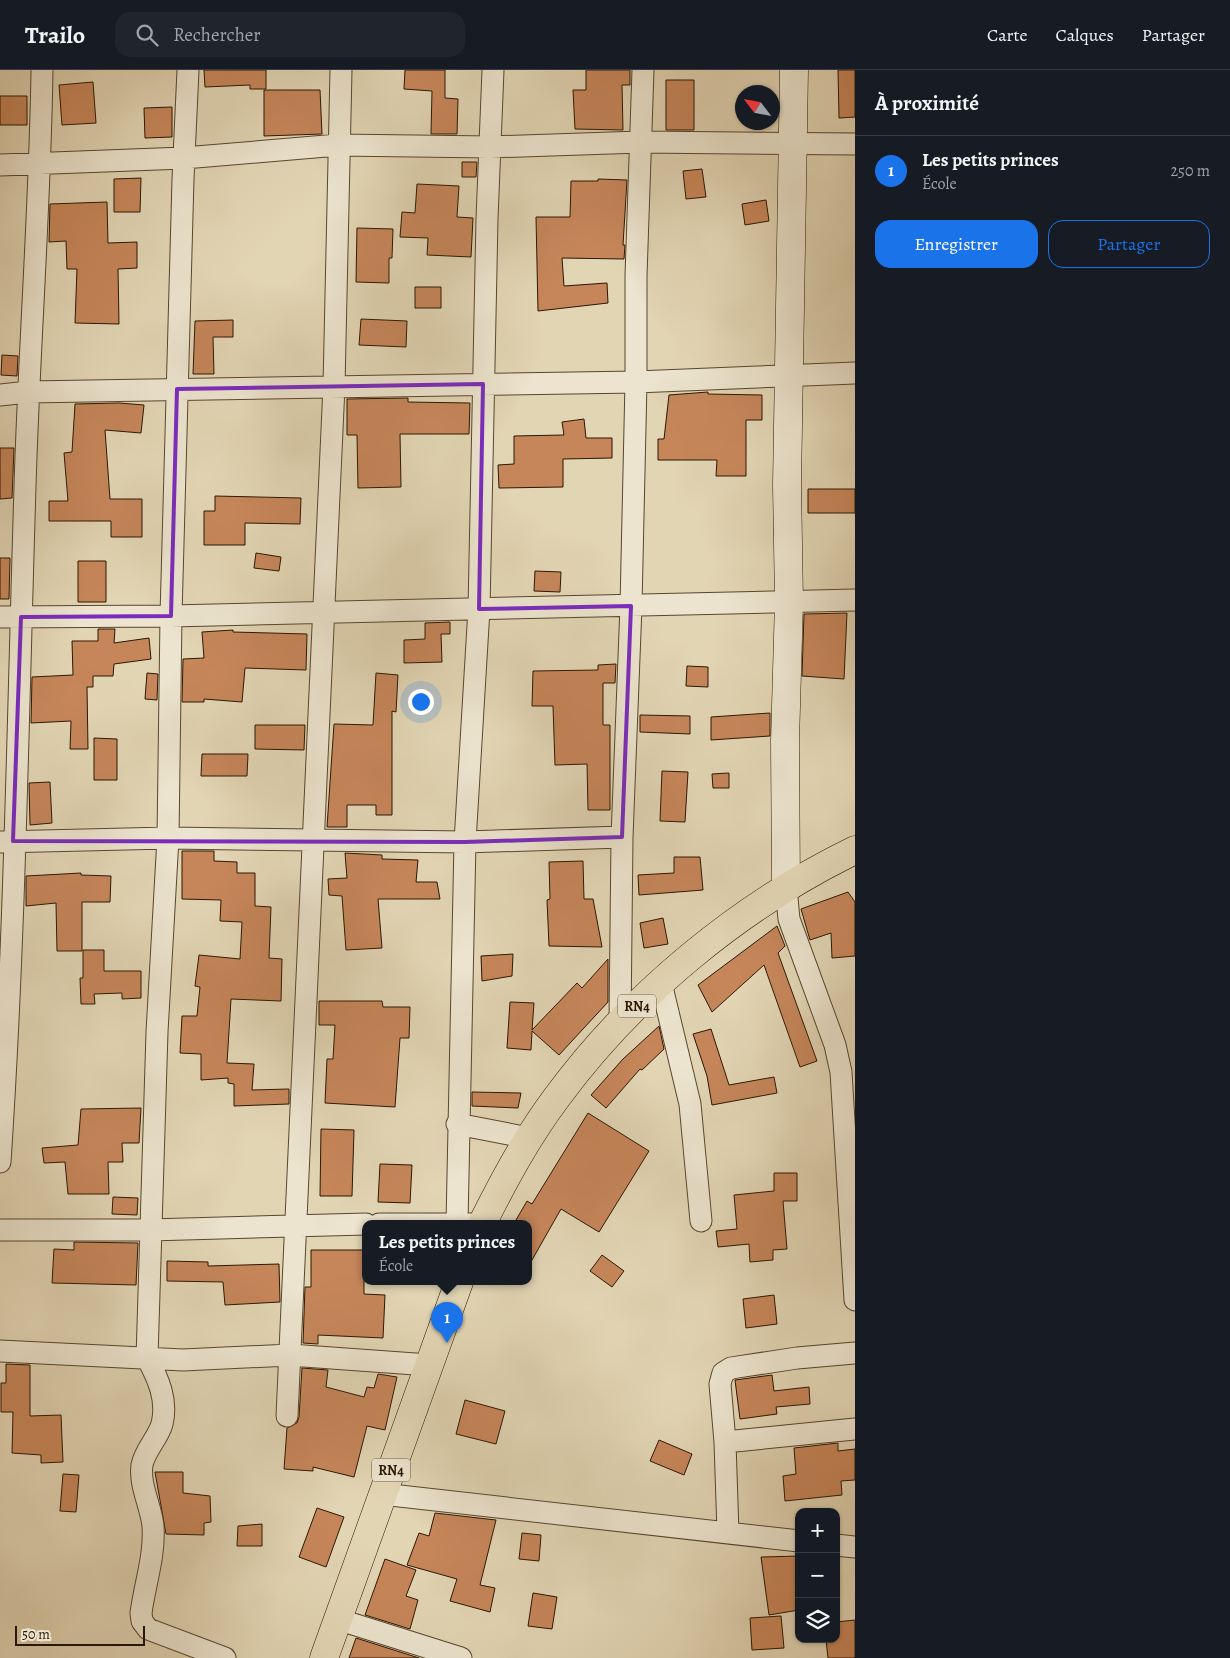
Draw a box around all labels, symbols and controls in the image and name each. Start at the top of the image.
search box [115,12,465,57]
text: Trailo [25,19,85,51]
icon: search [133,21,161,49]
text: Rechercher [173,22,261,48]
text: Carte [987,23,1027,47]
text: Calques [1055,23,1114,47]
text: Partager [1142,23,1205,47]
north arrow [735,85,780,130]
text: À proximité [875,89,979,117]
text: Les petits princes [922,147,1059,173]
text: 1 [888,160,894,182]
text: 250 m [1171,160,1210,182]
text: École [922,173,957,195]
button: Enregistrer [875,220,1038,268]
button: Partager [1048,220,1210,268]
your location [408,689,434,715]
road number: RN4 [618,994,656,1018]
popup [362,1220,532,1285]
text: Les petits princes [379,1229,515,1255]
text: École [379,1255,413,1277]
pin: 1 [431,1302,463,1343]
road number: RN4 [372,1458,410,1482]
map controls [795,1508,840,1643]
button: + [795,1508,840,1553]
button: − [795,1553,840,1598]
button: layers [795,1598,840,1643]
scale bar [15,1623,145,1646]
text: 50 m [22,1625,50,1644]

